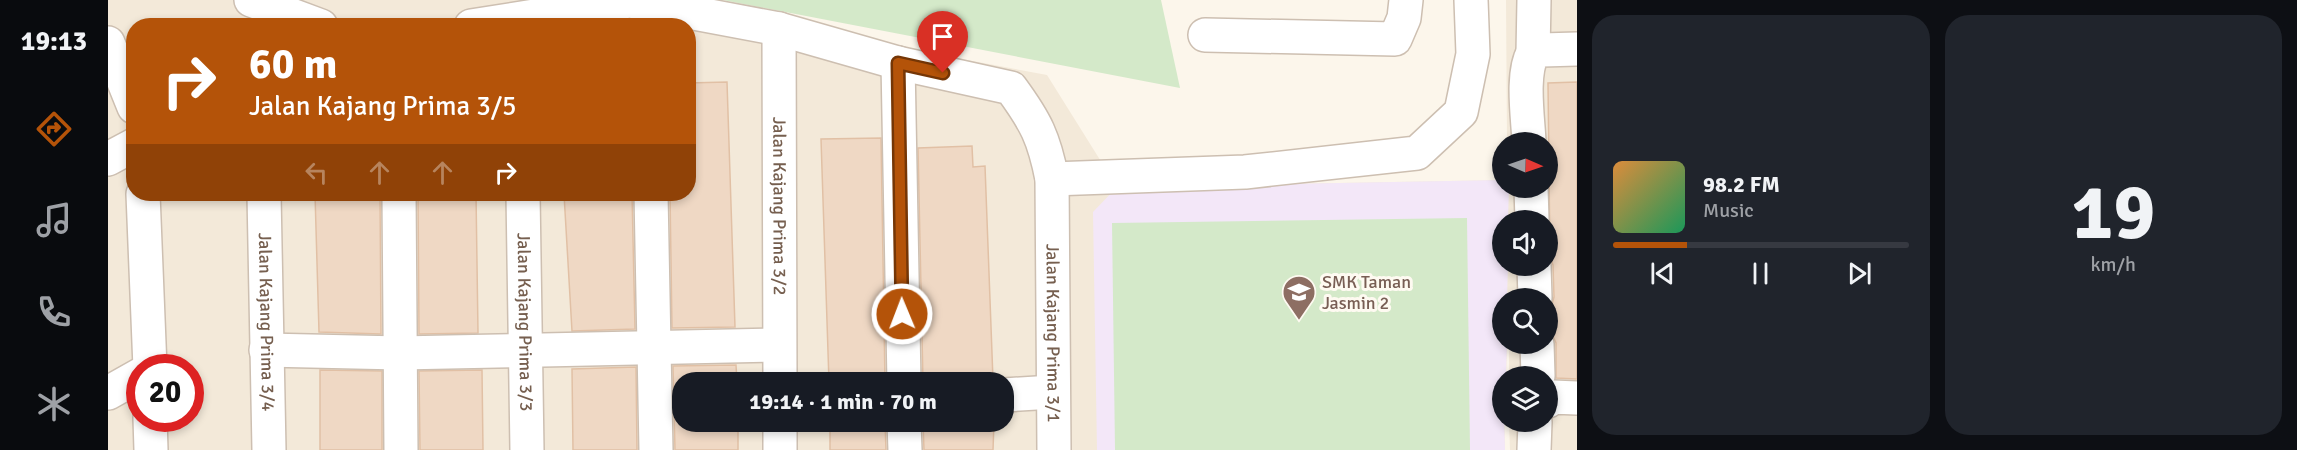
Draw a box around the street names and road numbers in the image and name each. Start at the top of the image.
street label: Jalan Kajang Prima 3/2 [768,117,791,295]
street label: Jalan Kajang Prima 3/4 [254,232,279,412]
street label: Jalan Kajang Prima 3/3 [513,232,537,411]
street label: Jalan Kajang Prima 3/1 [1041,244,1065,422]

